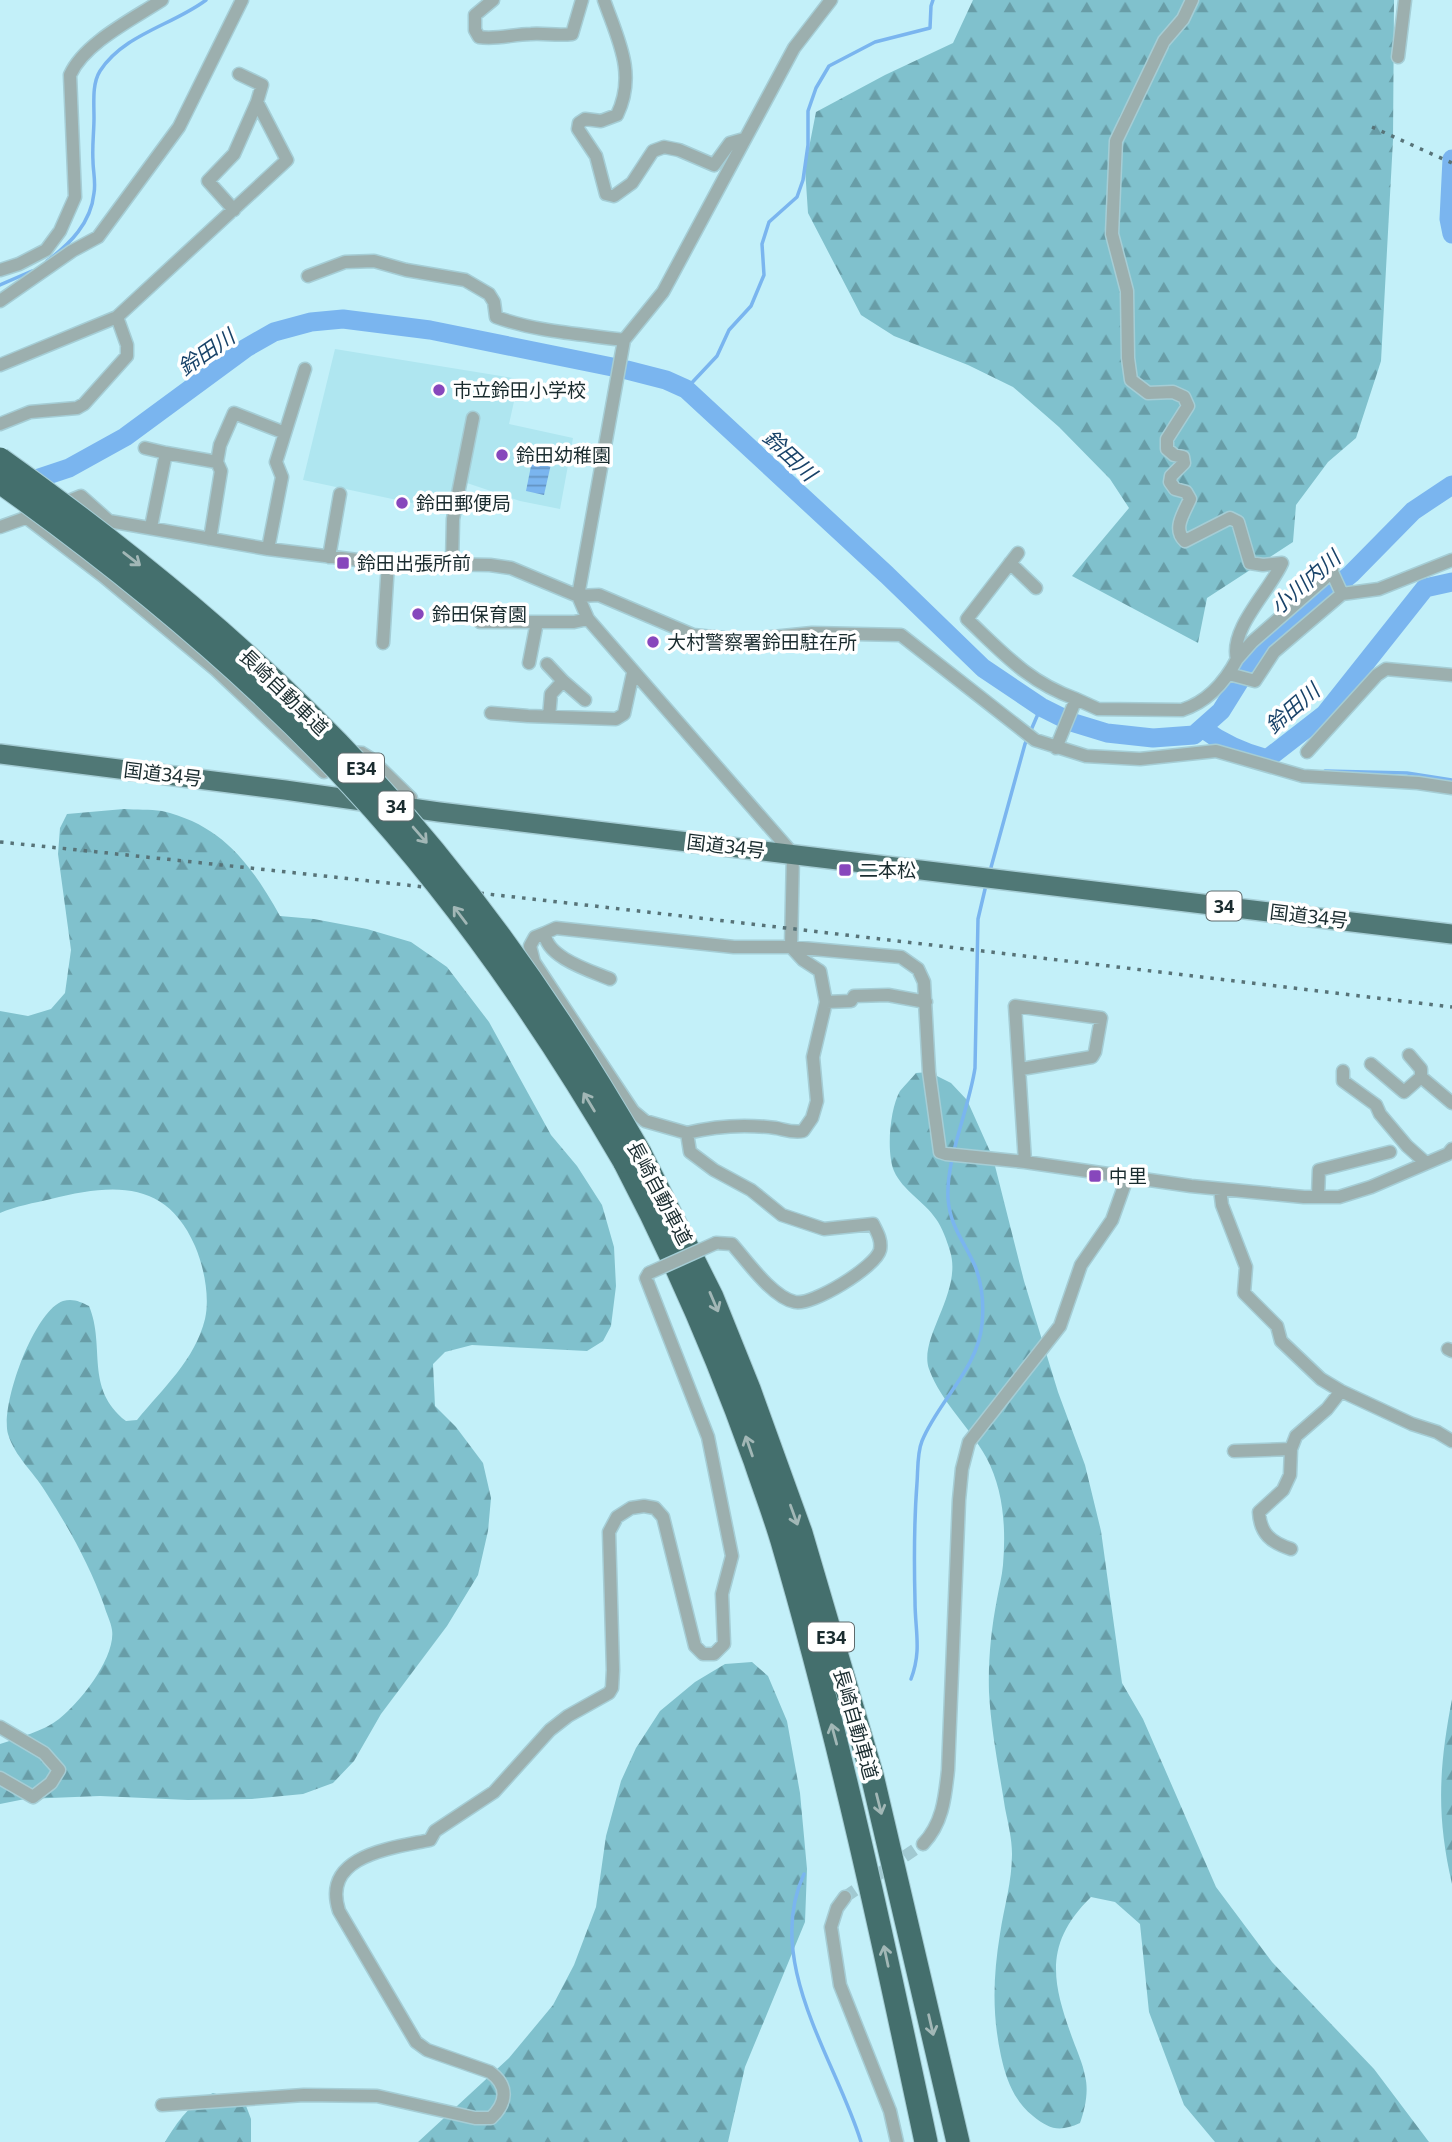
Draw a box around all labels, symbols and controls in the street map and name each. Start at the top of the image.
water label: 鈴田川 [172,321,241,382]
place label: 市立鈴田小学校 [453,377,586,403]
marker: 市立鈴田小学校 [431,382,447,398]
water label: 鈴田川 [757,423,824,488]
place label: 鈴田幼稚園 [516,442,611,468]
marker: 鈴田幼稚園 [494,447,510,463]
place label: 鈴田郵便局 [416,490,511,516]
marker: 鈴田郵便局 [394,495,410,511]
water label: 小川内川 [1264,543,1347,620]
place label: 鈴田出張所前 [357,550,471,576]
one-way arrow [123,552,141,567]
marker: 鈴田出張所前 [335,555,351,571]
place label: 鈴田保育園 [432,601,527,627]
marker: 鈴田保育園 [410,606,426,622]
place label: 大村警察署鈴田駐在所 [667,629,857,655]
marker: 大村警察署鈴田駐在所 [645,634,661,650]
street label: 長崎自動車道 [234,643,334,741]
water label: 鈴田川 [1259,675,1326,739]
road number: E34 [338,754,384,782]
street label: 国道34号 [122,756,204,792]
road number: 34 [378,792,414,820]
one-way arrow [412,826,428,844]
street label: 国道34号 [685,828,767,864]
place label: 二本松 [859,857,916,883]
marker: 二本松 [837,862,853,878]
road number: 34 [1206,891,1242,920]
street label: 国道34号 [1268,898,1350,934]
one-way arrow [453,906,468,925]
one-way arrow [582,1093,596,1113]
street label: 長崎自動車道 [622,1137,698,1249]
place label: 中里 [1109,1163,1147,1189]
marker: 中里 [1087,1168,1103,1184]
one-way arrow [708,1291,721,1313]
one-way arrow [742,1435,754,1457]
one-way arrow [789,1504,802,1526]
road number: E34 [808,1622,854,1652]
street label: 長崎自動車道 [828,1666,884,1782]
one-way arrow [827,1723,840,1746]
one-way arrow [873,1792,886,1815]
one-way arrow [879,1945,892,1967]
one-way arrow [925,2013,939,2036]

